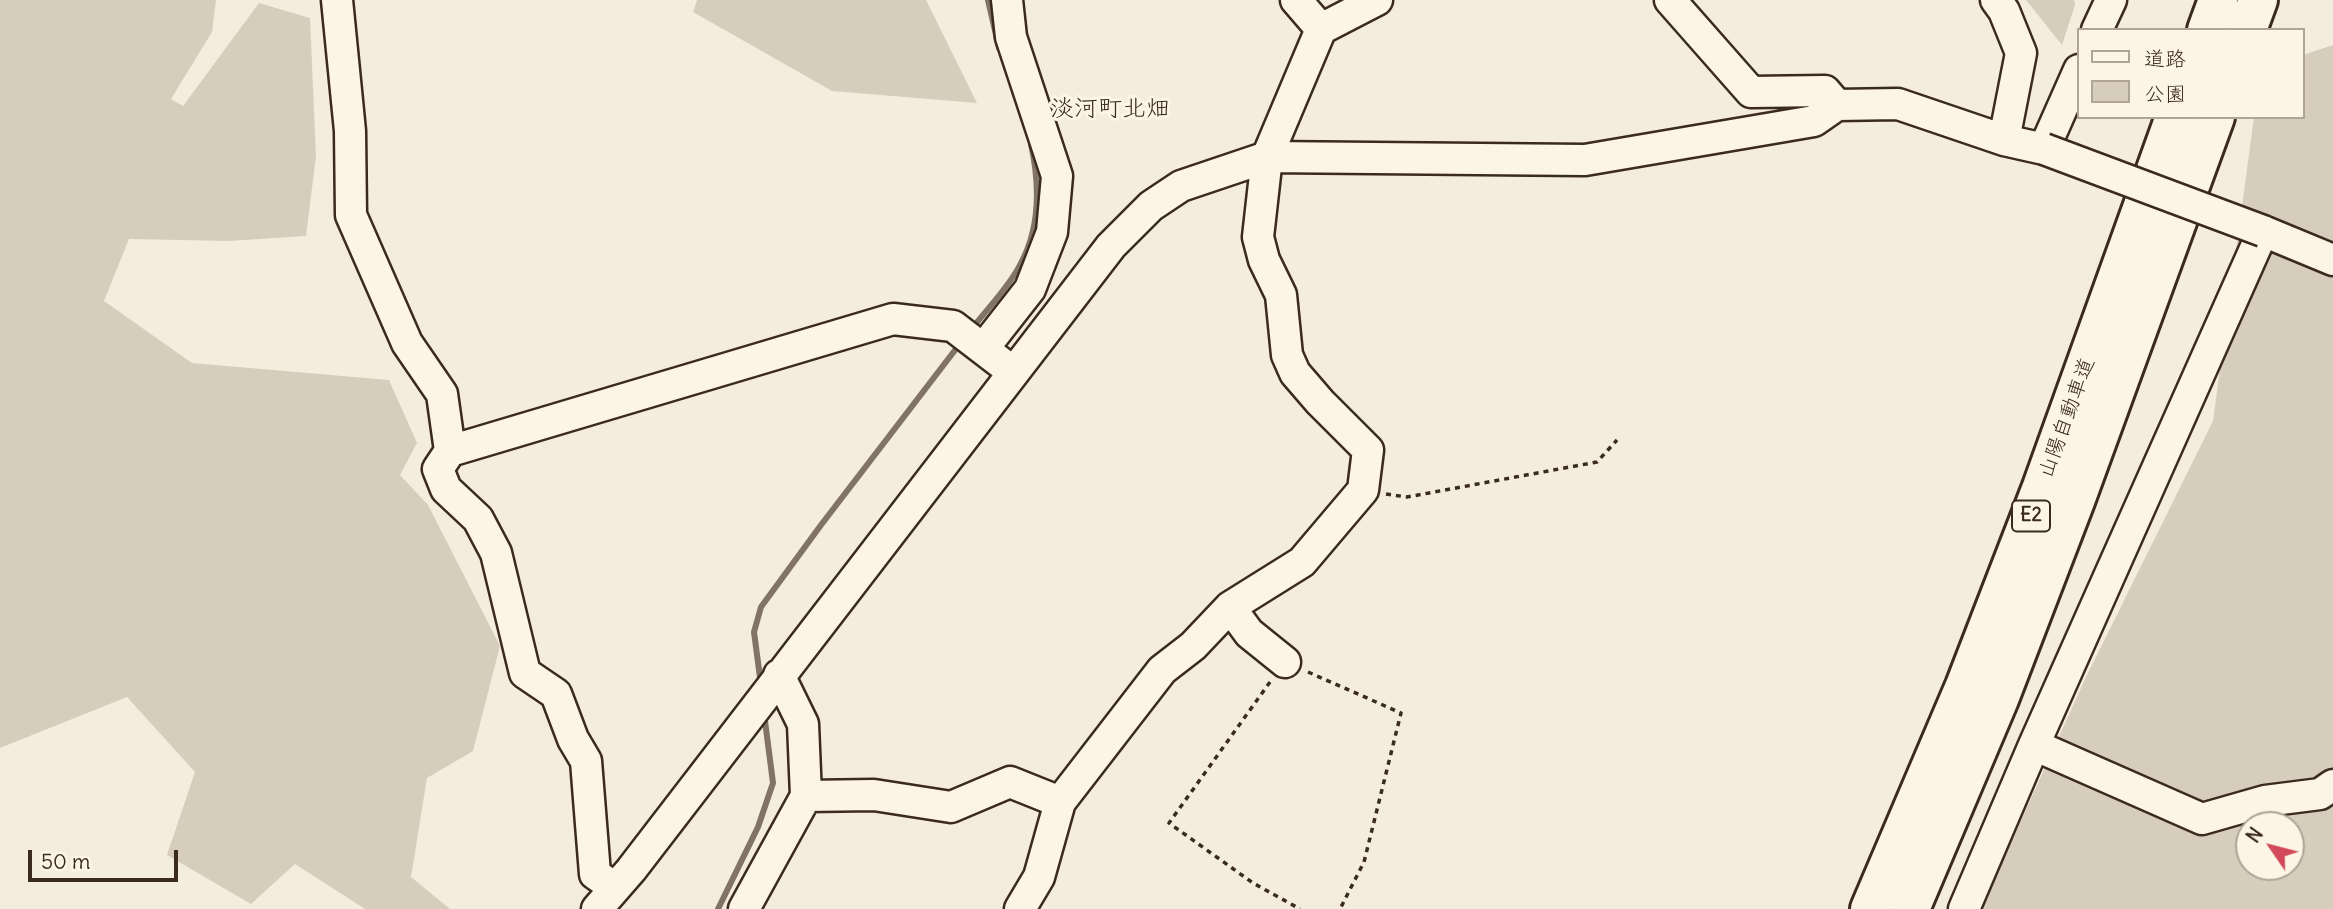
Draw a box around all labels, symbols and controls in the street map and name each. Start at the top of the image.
legend [2078,28,2305,119]
text: 道路 [2144,45,2186,72]
text: 公園 [2144,80,2186,107]
district label: 淡河町北畑 [1050,95,1170,123]
street label: 山陽自動車道 [2034,354,2100,482]
road number: E2 [2012,500,2050,531]
north arrow [2235,811,2305,881]
text: N [2241,823,2268,847]
scale bar [32,836,182,880]
text: 50 m [41,848,90,875]

